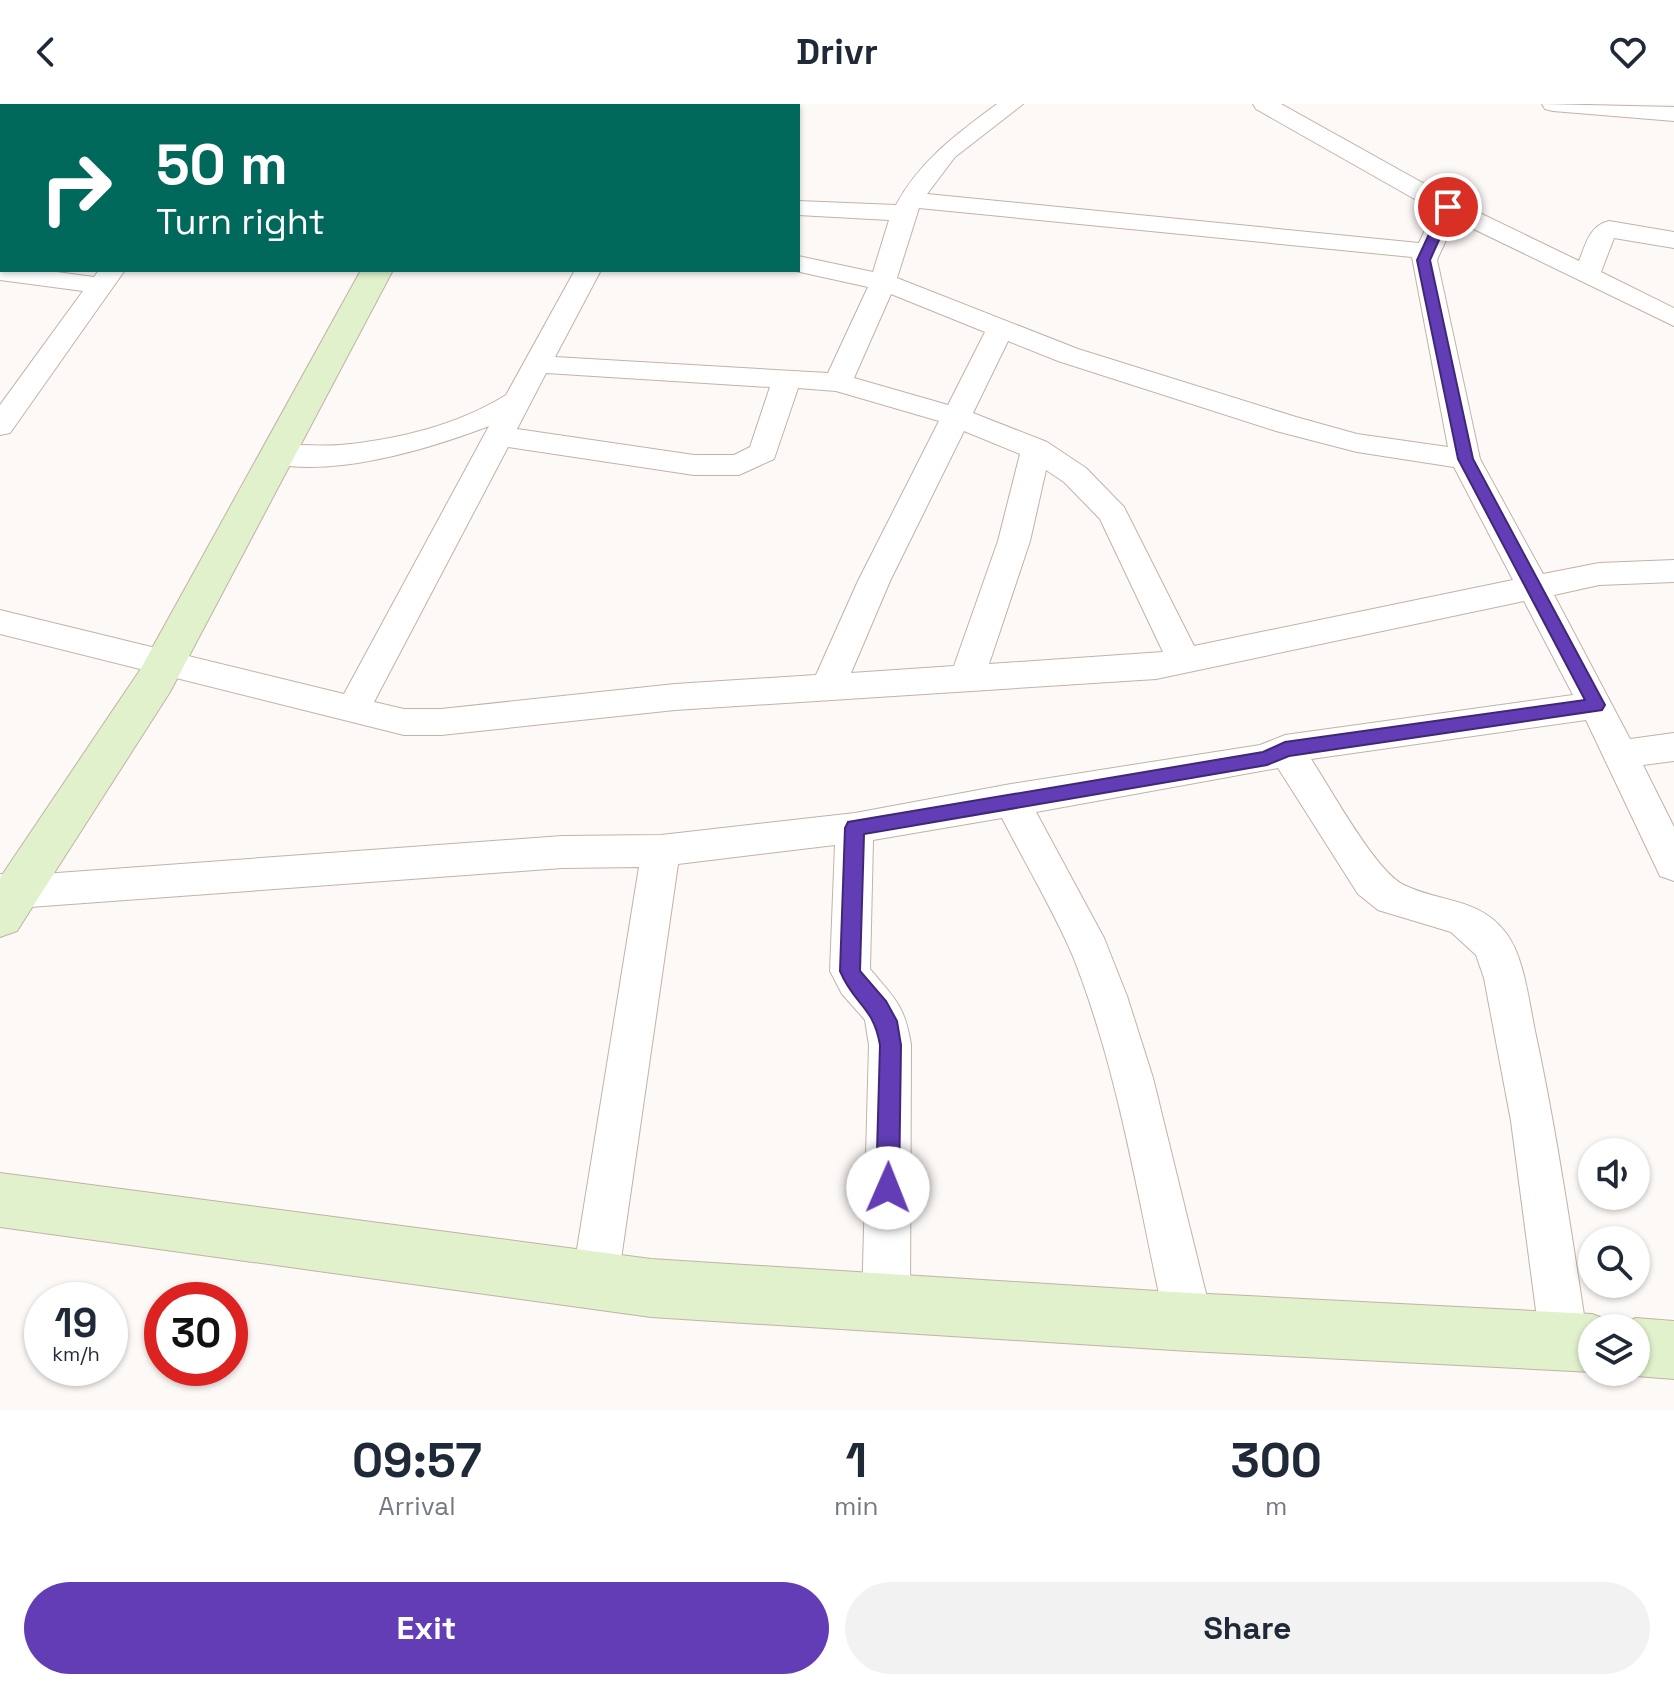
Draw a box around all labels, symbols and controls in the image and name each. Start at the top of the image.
text: Drivr [796,29,878,75]
icon: back [24,30,68,74]
icon: heart [1606,30,1650,74]
text: 50 m [156,129,288,200]
icon: right [24,136,128,240]
pin [1414,173,1482,241]
icon: arrive [1426,185,1470,229]
text: Turn right [156,199,325,245]
map controls [1578,1138,1650,1386]
button: sound [1578,1138,1650,1210]
position arrow [846,1146,930,1230]
button: search [1578,1226,1650,1298]
speed limit sign: 30 [144,1282,248,1386]
text: 19 [55,1298,97,1349]
button: layers [1578,1314,1650,1386]
text: km/h [52,1341,100,1367]
text: 09:57 [352,1430,482,1491]
text: 1 [845,1430,867,1491]
text: 300 [1231,1430,1322,1491]
text: Arrival [378,1489,456,1523]
text: min [834,1489,879,1523]
text: m [1265,1489,1287,1523]
button: Exit [24,1582,829,1674]
button: Share [845,1582,1650,1674]

